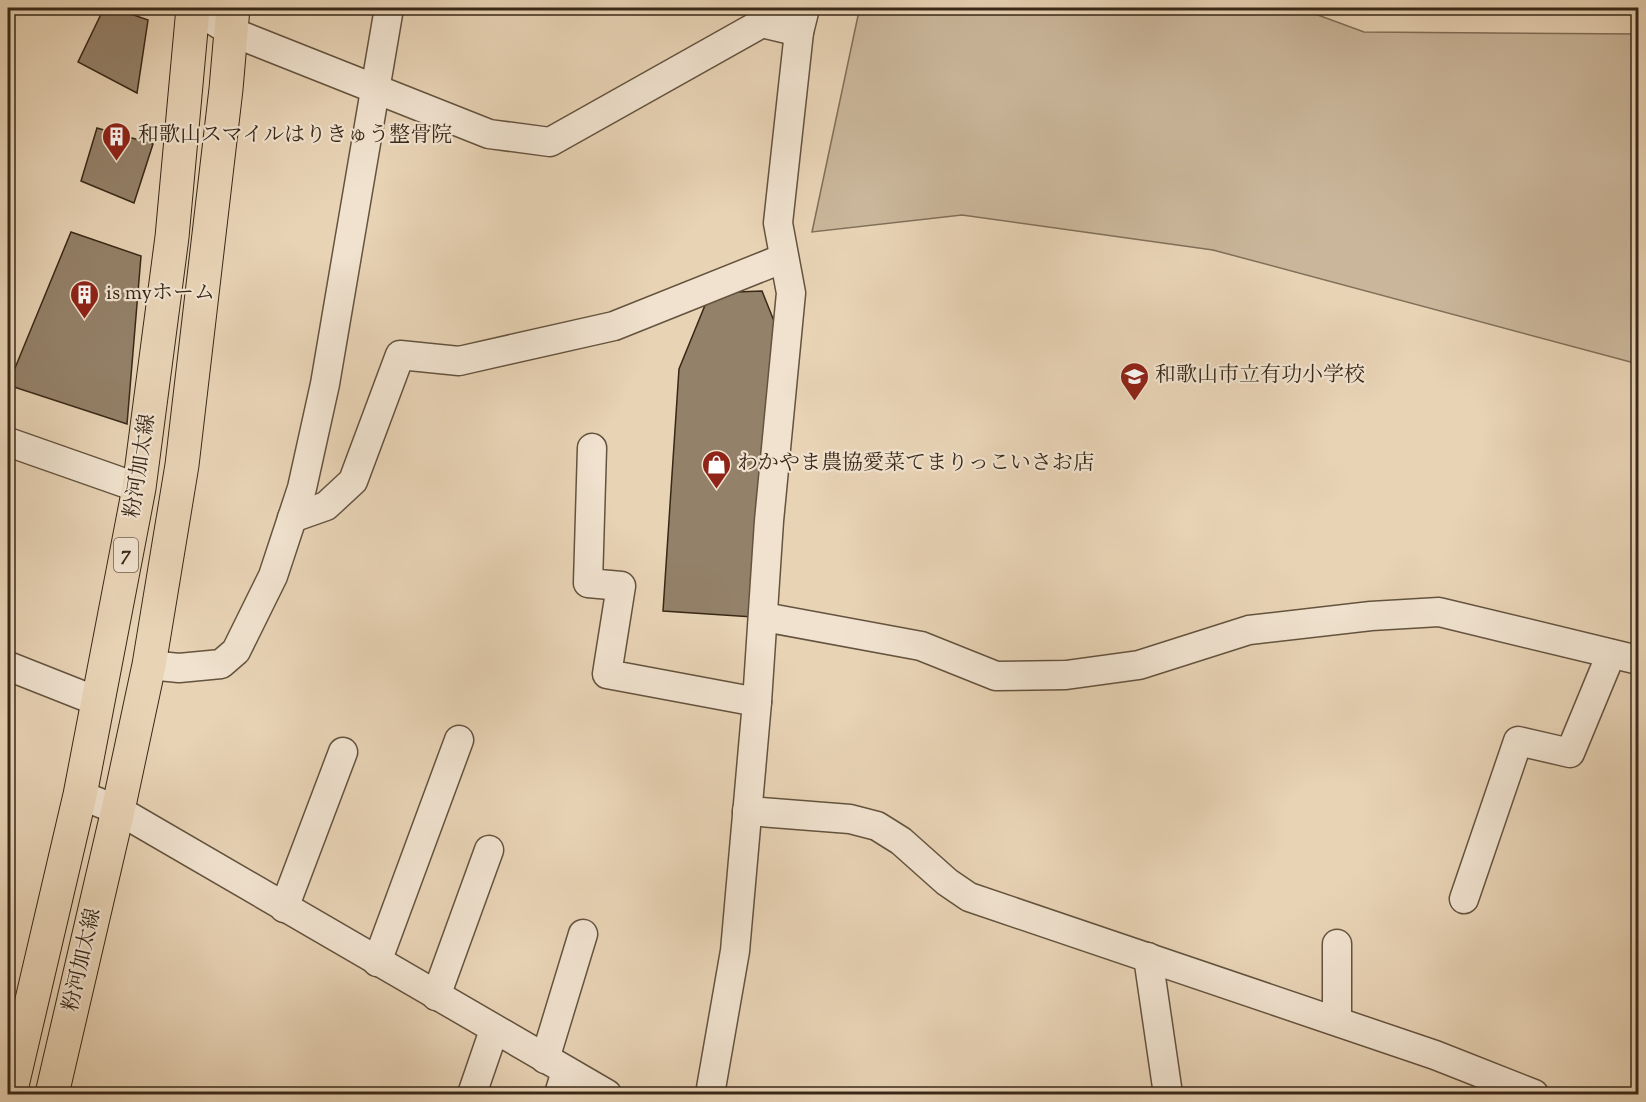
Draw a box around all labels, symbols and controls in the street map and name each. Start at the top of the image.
building icon: 和歌山スマイルはりきゅう整骨院 [101,120,133,162]
place label: 和歌山スマイルはりきゅう整骨院 [138,121,452,151]
building icon: is myホーム [69,278,101,320]
place label: is myホーム [106,279,215,309]
school or university icon: 和歌山市立有功小学校 [1118,360,1150,402]
place label: 和歌山市立有功小学校 [1155,361,1365,391]
street label: 粉河加太線 [118,412,164,520]
shop icon: わかやま農協愛菜てまりっこいさお店 [700,448,732,490]
place label: わかやま農協愛菜てまりっこいさお店 [737,449,1094,479]
road number: 7 [114,538,138,572]
street label: 粉河加太線 [57,905,109,1015]

